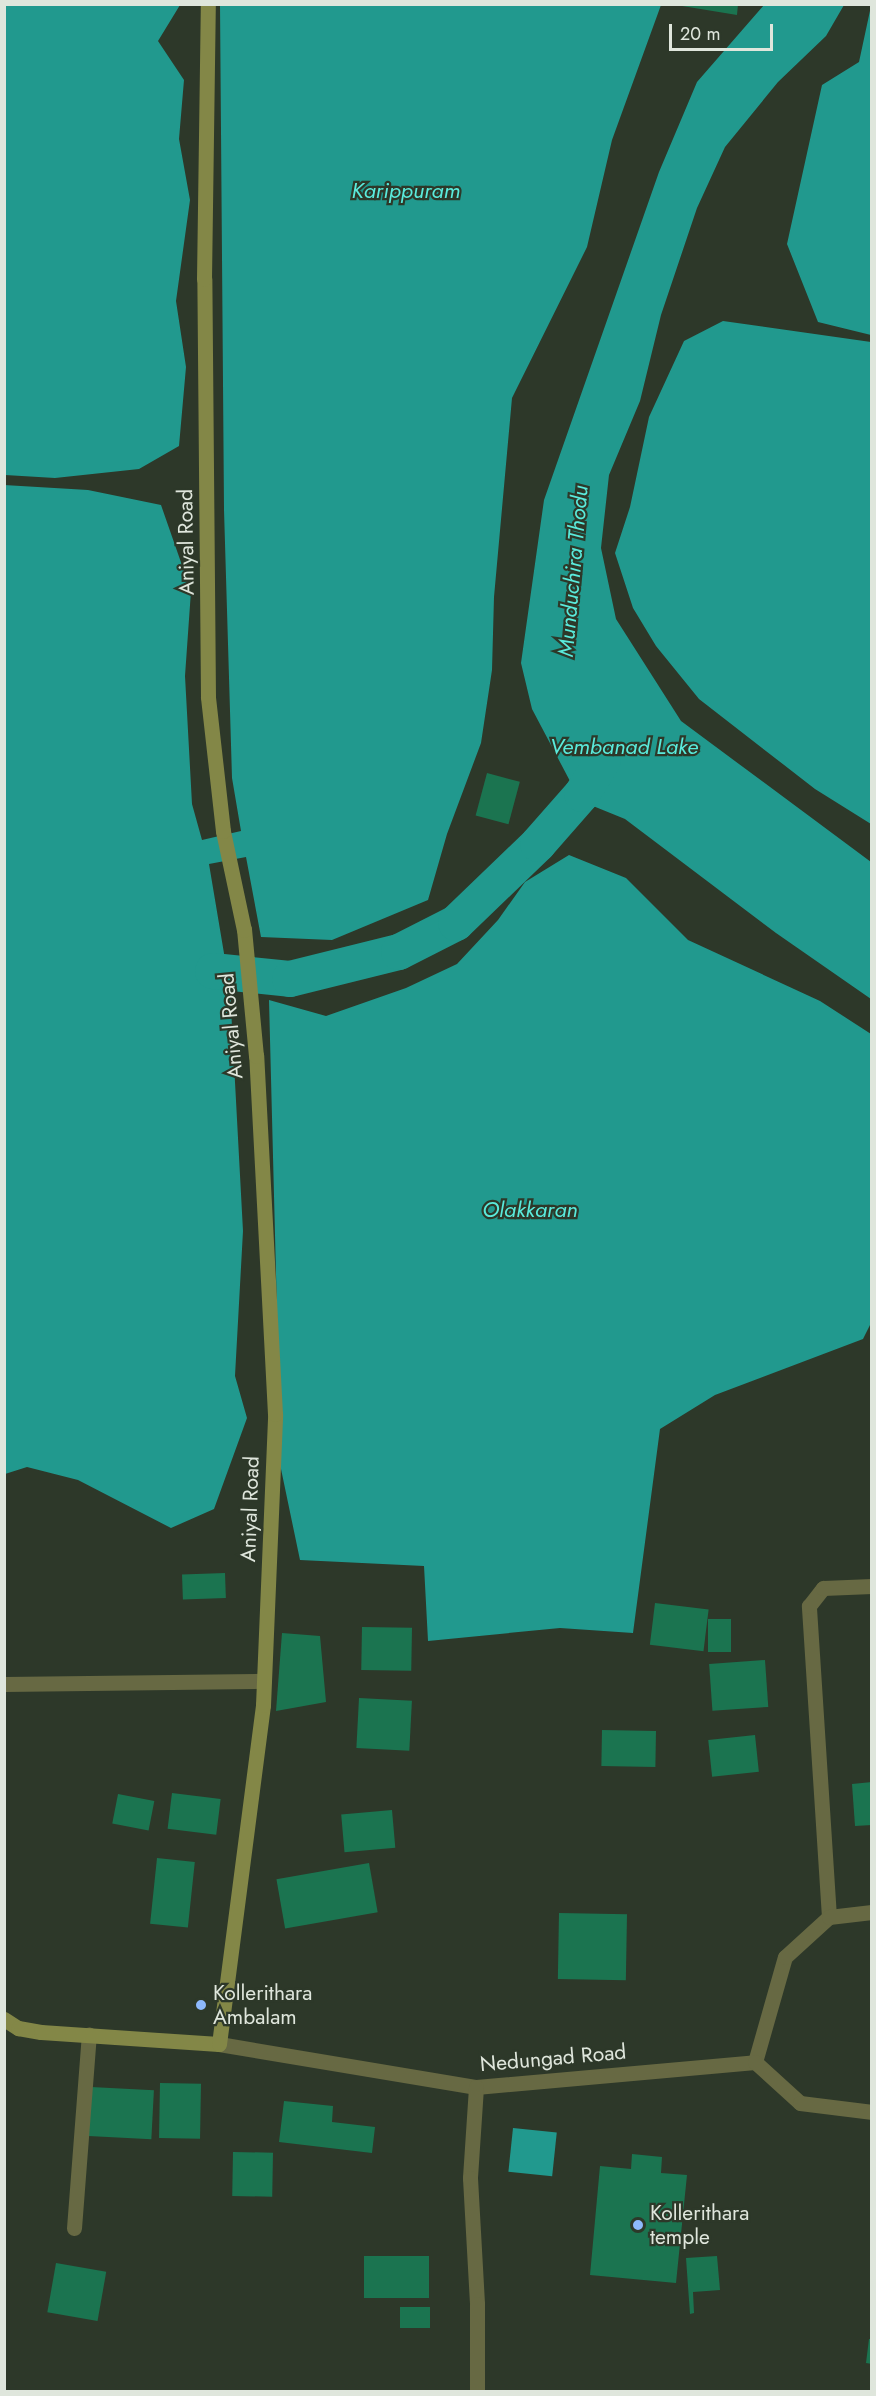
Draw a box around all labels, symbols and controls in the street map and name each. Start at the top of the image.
scale bar [672,12,776,50]
text: 20 m [680,21,720,47]
water label: Karippuram [352,178,460,204]
water label: Munduchira Thodu [552,484,594,658]
street label: Aniyal Road [172,489,200,595]
water label: Vembanad Lake [550,734,698,760]
street label: Aniyal Road [214,972,248,1080]
water label: Olakkaran [482,1197,578,1223]
street label: Aniyal Road [236,1456,264,1562]
place label: Kollerithara Ambalam [213,1980,312,2030]
marker: Kollerithara Ambalam [194,1998,208,2012]
street label: Nedungad Road [479,2039,627,2077]
place label: Kollerithara temple [650,2200,749,2250]
marker: Kollerithara temple [631,2218,645,2232]

